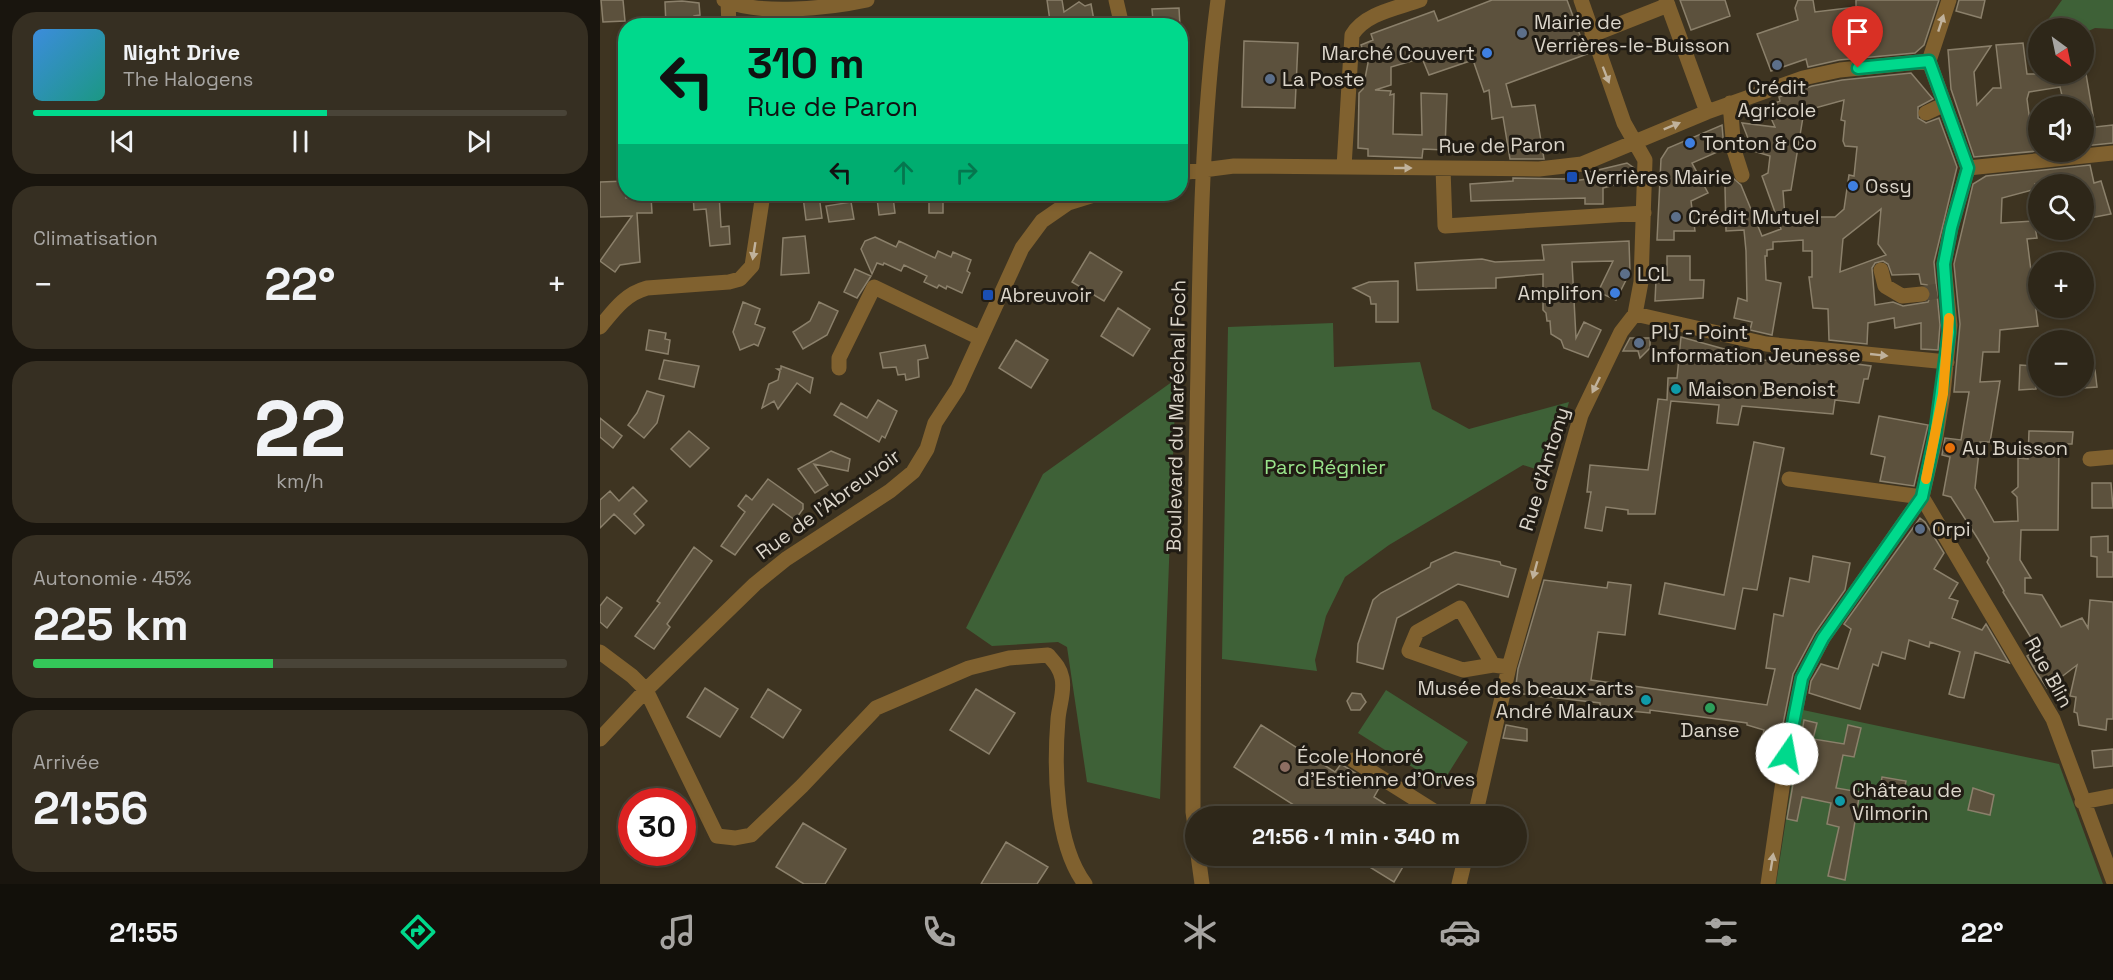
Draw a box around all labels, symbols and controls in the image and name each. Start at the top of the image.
pin [1832,6,1883,68]
place label: Mairie de Verrières-le-Buisson [1534,9,1730,58]
one-way arrow [1937,14,1947,32]
icon: arrive [1841,15,1874,48]
north arrow [2028,18,2094,84]
map controls [2028,18,2094,396]
marker: Mairie de Verrières-le-Buisson [1515,26,1529,40]
text: 310 m [747,37,865,90]
text: Night Drive [123,38,240,66]
place label: Marché Couvert [1321,40,1475,66]
icon: left [648,42,726,120]
marker: Marché Couvert [1480,46,1494,60]
marker: Crédit Agricole [1770,58,1784,72]
text: The Halogens [123,66,253,92]
place label: La Poste [1282,66,1365,92]
one-way arrow [1601,67,1611,85]
marker: La Poste [1263,72,1277,86]
place label: Crédit Agricole [1738,74,1816,123]
text: Rue de Paron [747,89,918,124]
button: sound [2028,96,2094,162]
one-way arrow [1663,121,1681,131]
icon: previous [106,125,139,158]
icon: pause [284,125,317,158]
icon: next [462,125,495,158]
place label: Tonton & Co [1702,130,1817,156]
street label: Rue de Paron [1438,131,1566,159]
marker: Tonton & Co [1683,136,1697,150]
icon: left [824,156,857,189]
icon: ahead [887,156,920,189]
icon: right [950,156,983,189]
one-way arrow [1393,163,1412,173]
place label: Verrières Mairie [1584,164,1732,190]
marker: Verrières Mairie [1565,170,1579,184]
place label: Ossy [1865,173,1912,199]
button: search [2028,174,2094,240]
marker: Ossy [1846,179,1860,193]
place label: Crédit Mutuel [1688,204,1820,230]
marker: Crédit Mutuel [1669,210,1683,224]
text: Climatisation [33,225,158,251]
one-way arrow [749,242,758,261]
button: + [2028,252,2094,318]
text: 22° [264,256,336,313]
place label: LCL [1637,261,1671,287]
text: − [33,264,53,306]
text: + [547,264,567,306]
marker: LCL [1618,267,1632,281]
street label: Boulevard du Maréchal Foch [1161,280,1191,552]
place label: Amplifon [1518,280,1603,306]
place label: Abreuvoir [1000,282,1092,308]
marker: Amplifon [1608,286,1622,300]
marker: Abreuvoir [981,288,995,302]
place label: PIJ - Point Information Jeunesse [1651,319,1861,368]
button: − [2028,330,2094,396]
marker: PIJ - Point Information Jeunesse [1632,336,1646,350]
one-way arrow [1869,350,1888,360]
place label: Maison Benoist [1688,376,1836,402]
one-way arrow [1591,377,1600,394]
text: 22 [254,379,346,479]
marker: Maison Benoist [1669,382,1683,396]
street label: Rue d'Antony [1513,404,1575,534]
place label: Au Buisson [1962,435,2068,461]
marker: Au Buisson [1943,441,1957,455]
street label: Rue de l'Abreuvoir [751,443,905,565]
park label: Parc Régnier [1264,454,1386,480]
text: km/h [276,468,324,494]
place label: Orpi [1932,516,1971,542]
marker: Orpi [1913,522,1927,536]
one-way arrow [1530,561,1540,579]
text: Autonomie · 45% [33,565,192,591]
text: 225 km [33,596,189,653]
street label: Rue Blin [2019,632,2079,712]
place label: Musée des beaux-arts André Malraux [1418,675,1634,724]
marker: Musée des beaux-arts André Malraux [1639,693,1653,707]
marker: Danse [1703,701,1717,715]
place label: Danse [1680,717,1740,743]
position arrow [1755,722,1819,786]
place label: École Honoré d'Estienne d'Orves [1297,743,1475,792]
text: Arrivée [33,749,100,775]
marker: École Honoré d'Estienne d'Orves [1278,760,1292,774]
place label: Château de Vilmorin [1852,777,1962,826]
text: 21:56 [33,780,148,837]
speed limit sign: 30 [618,788,696,866]
marker: Château de Vilmorin [1833,794,1847,808]
text: 21:56 · 1 min · 340 m [1252,822,1460,850]
one-way arrow [1767,852,1776,871]
icon: directions [397,911,439,953]
icon: music [657,911,699,953]
icon: phone [918,911,960,953]
icon: climate [1179,911,1221,953]
icon: car [1439,911,1481,953]
icon: filters [1700,911,1742,953]
text: 21:55 [109,915,178,950]
text: 22° [1961,915,2004,950]

